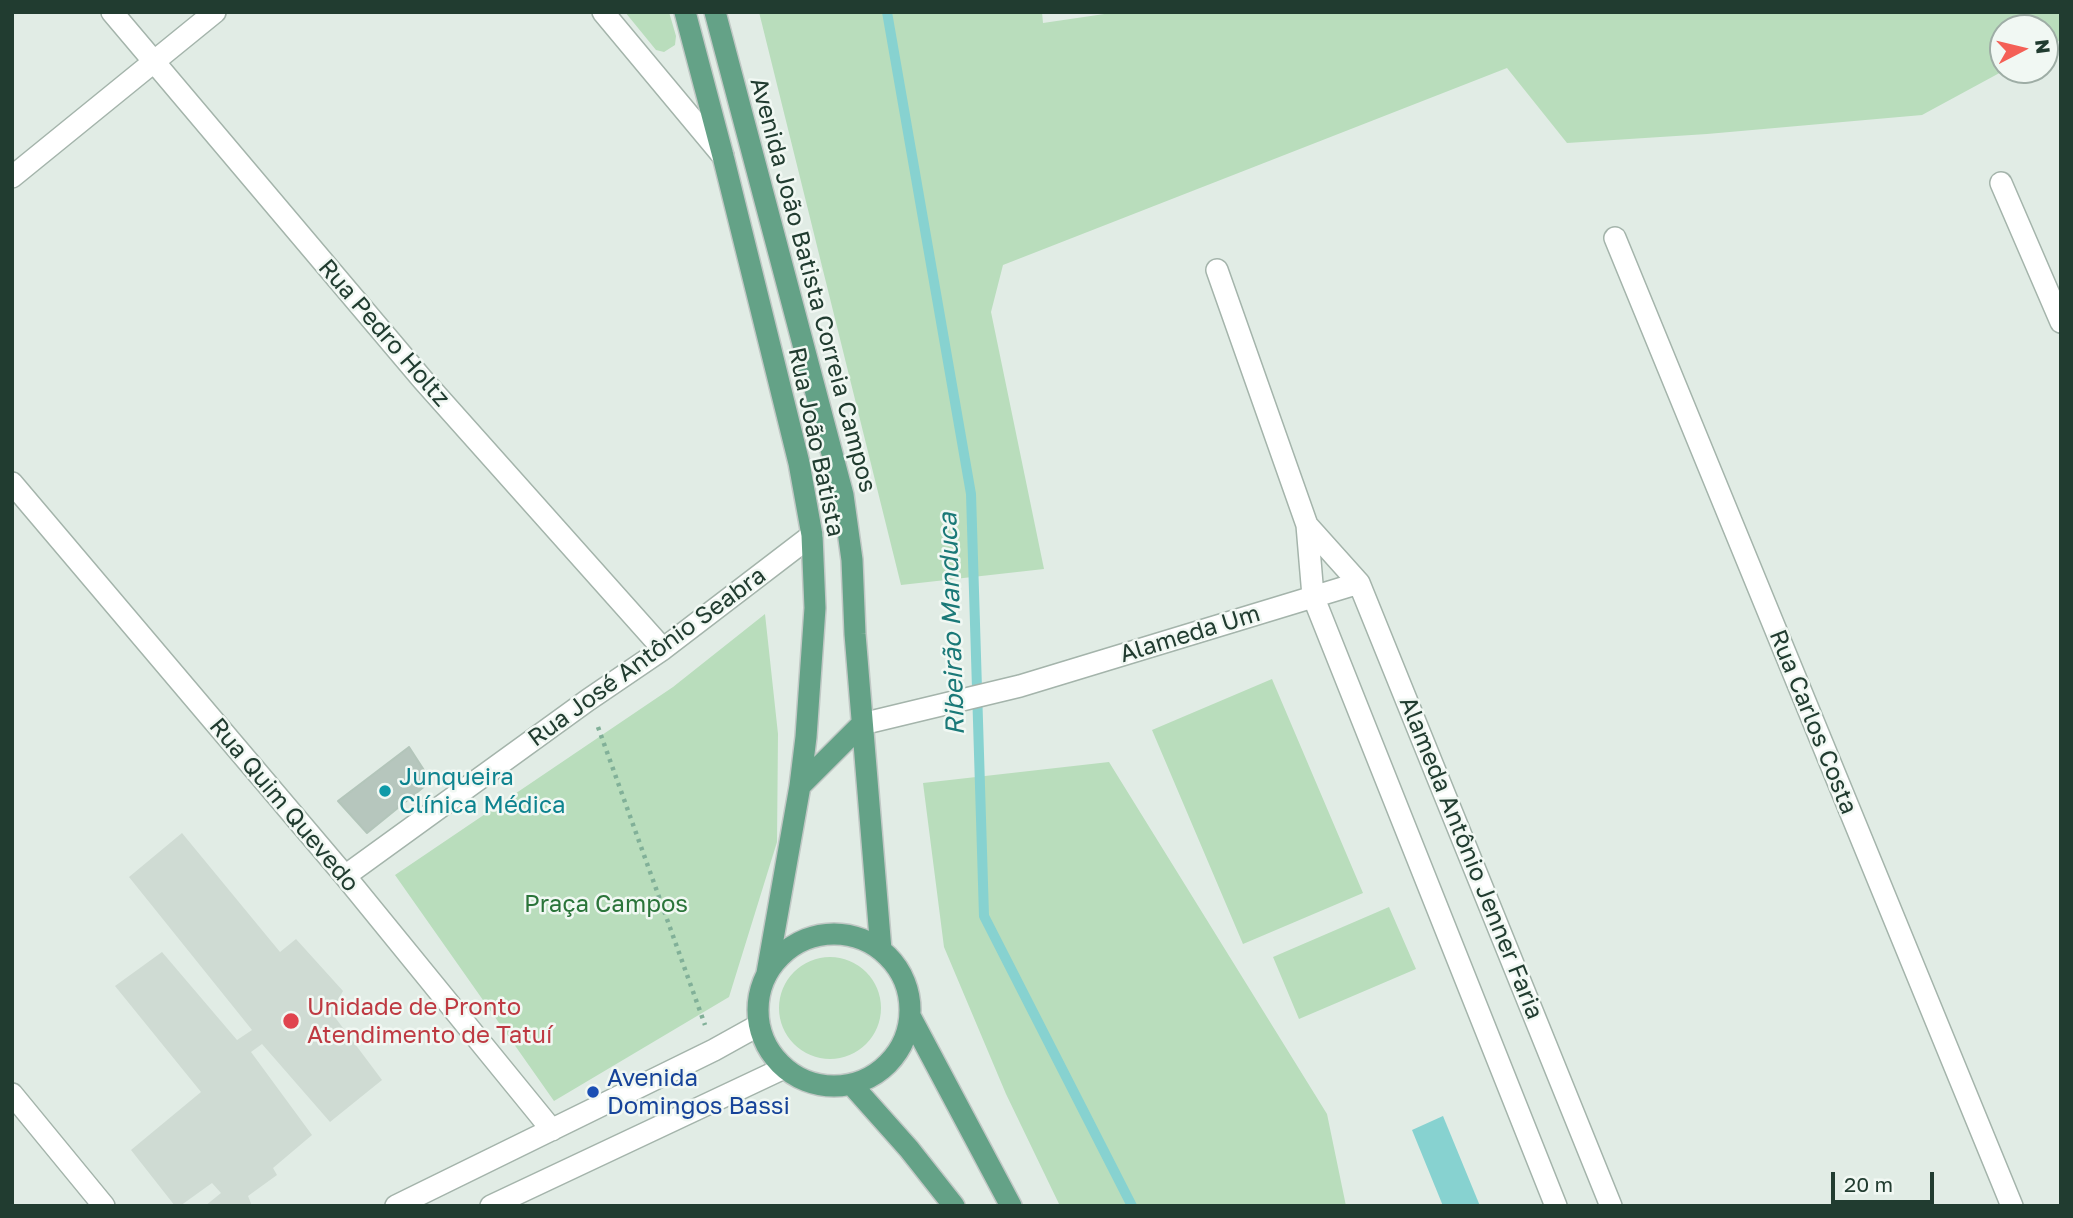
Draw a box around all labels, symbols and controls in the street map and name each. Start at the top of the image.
north arrow [1989,14,2059,84]
text: N [2031,38,2056,55]
street label: Avenida João Batista Correia Campos [744,74,882,496]
street label: Rua Pedro Holtz [312,253,456,413]
street label: Rua João Batista [782,345,850,539]
water label: Ribeirão Manduca [933,512,971,736]
street label: Rua José Antônio Seabra [523,561,771,753]
street label: Alameda Um [1116,599,1264,669]
street label: Rua Carlos Costa [1763,626,1863,818]
street label: Alameda Antônio Jenner Faria [1393,693,1549,1023]
street label: Rua Quim Quevedo [203,712,365,898]
place label: Junqueira Clínica Médica [399,763,566,819]
marker: Junqueira Clínica Médica [377,783,393,799]
park label: Praça Campos [524,890,688,918]
place label: Unidade de Pronto Atendimento de Tatuí [307,993,553,1049]
marker: Unidade de Pronto Atendimento de Tatuí [281,1011,301,1031]
place label: Avenida Domingos Bassi [607,1064,790,1120]
marker: Avenida Domingos Bassi [585,1084,601,1100]
scale bar [1835,1158,1938,1202]
text: 20 m [1844,1171,1893,1197]

